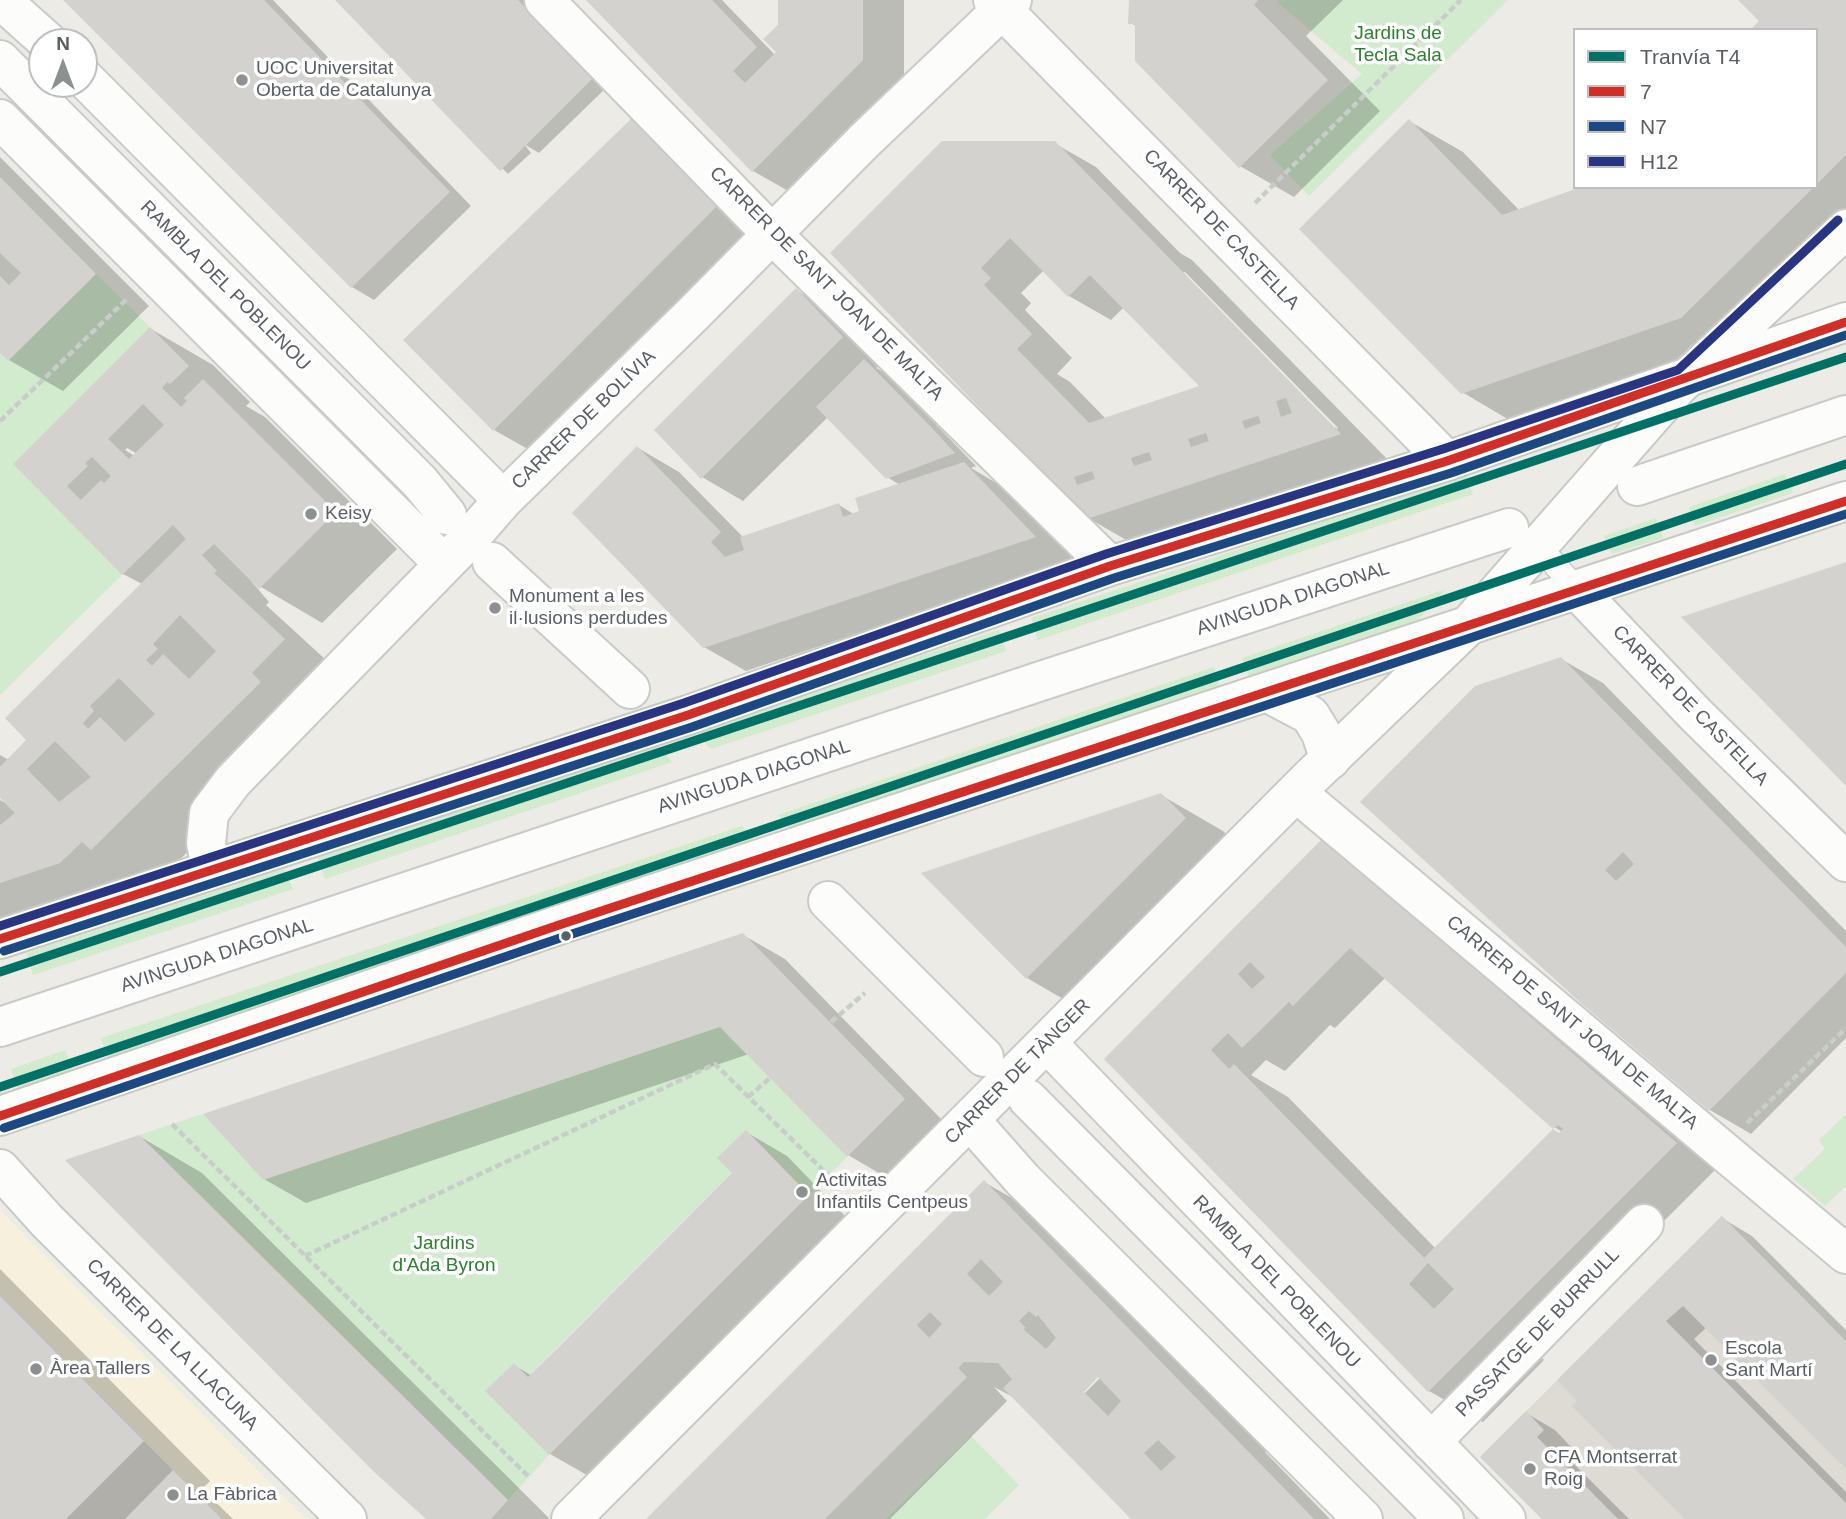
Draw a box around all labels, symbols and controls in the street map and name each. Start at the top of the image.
park label: Jardins de Tecla Sala [1354,23,1442,67]
north arrow [28,28,98,98]
legend [1573,28,1818,189]
text: N [56,33,70,54]
text: Tranvía T4 [1640,45,1740,68]
place label: UOC Universitat Oberta de Catalunya [256,58,431,102]
marker: UOC Universitat Oberta de Catalunya [234,72,250,88]
text: 7 [1640,80,1652,103]
text: N7 [1640,115,1667,138]
street label: CARRER DE CASTELLA [1138,145,1304,315]
text: H12 [1640,150,1679,173]
street label: CARRER DE SANT JOAN DE MALTA [704,162,948,406]
street label: RAMBLA DEL POBLENOU [135,196,315,376]
street label: CARRER DE BOLÍVIA [507,345,661,495]
place label: Keisy [325,503,371,525]
marker: Keisy [303,506,319,522]
street label: AVINGUDA DIAGONAL [1194,557,1392,641]
place label: Monument a les il·lusions perdudes [509,586,667,630]
marker: Monument a les il·lusions perdudes [487,600,503,616]
street label: CARRER DE CASTELLA [1607,621,1773,791]
street label: AVINGUDA DIAGONAL [655,735,853,819]
street label: CARRER DE SANT JOAN DE MALTA [1442,911,1702,1135]
street label: AVINGUDA DIAGONAL [118,914,316,998]
unlabelled marker [559,929,573,943]
street label: CARRER DE TÀNGER [941,995,1095,1149]
place label: Activitas Infantils Centpeus [816,1170,968,1214]
marker: Activitas Infantils Centpeus [794,1184,810,1200]
street label: RAMBLA DEL POBLENOU [1187,1191,1365,1373]
park label: Jardins d'Ada Byron [393,1233,495,1277]
street label: PASSATGE DE BURRULL [1452,1244,1624,1422]
street label: CARRER DE LA LLACUNA [81,1254,263,1436]
place label: Escola Sant Martí [1725,1338,1813,1382]
marker: Escola Sant Martí [1703,1352,1719,1368]
place label: Àrea Tallers [50,1358,150,1380]
marker: Àrea Tallers [28,1361,44,1377]
place label: CFA Montserrat Roig [1544,1447,1677,1491]
marker: CFA Montserrat Roig [1522,1461,1538,1477]
place label: La Fàbrica [187,1484,277,1506]
marker: La Fàbrica [165,1487,181,1503]

